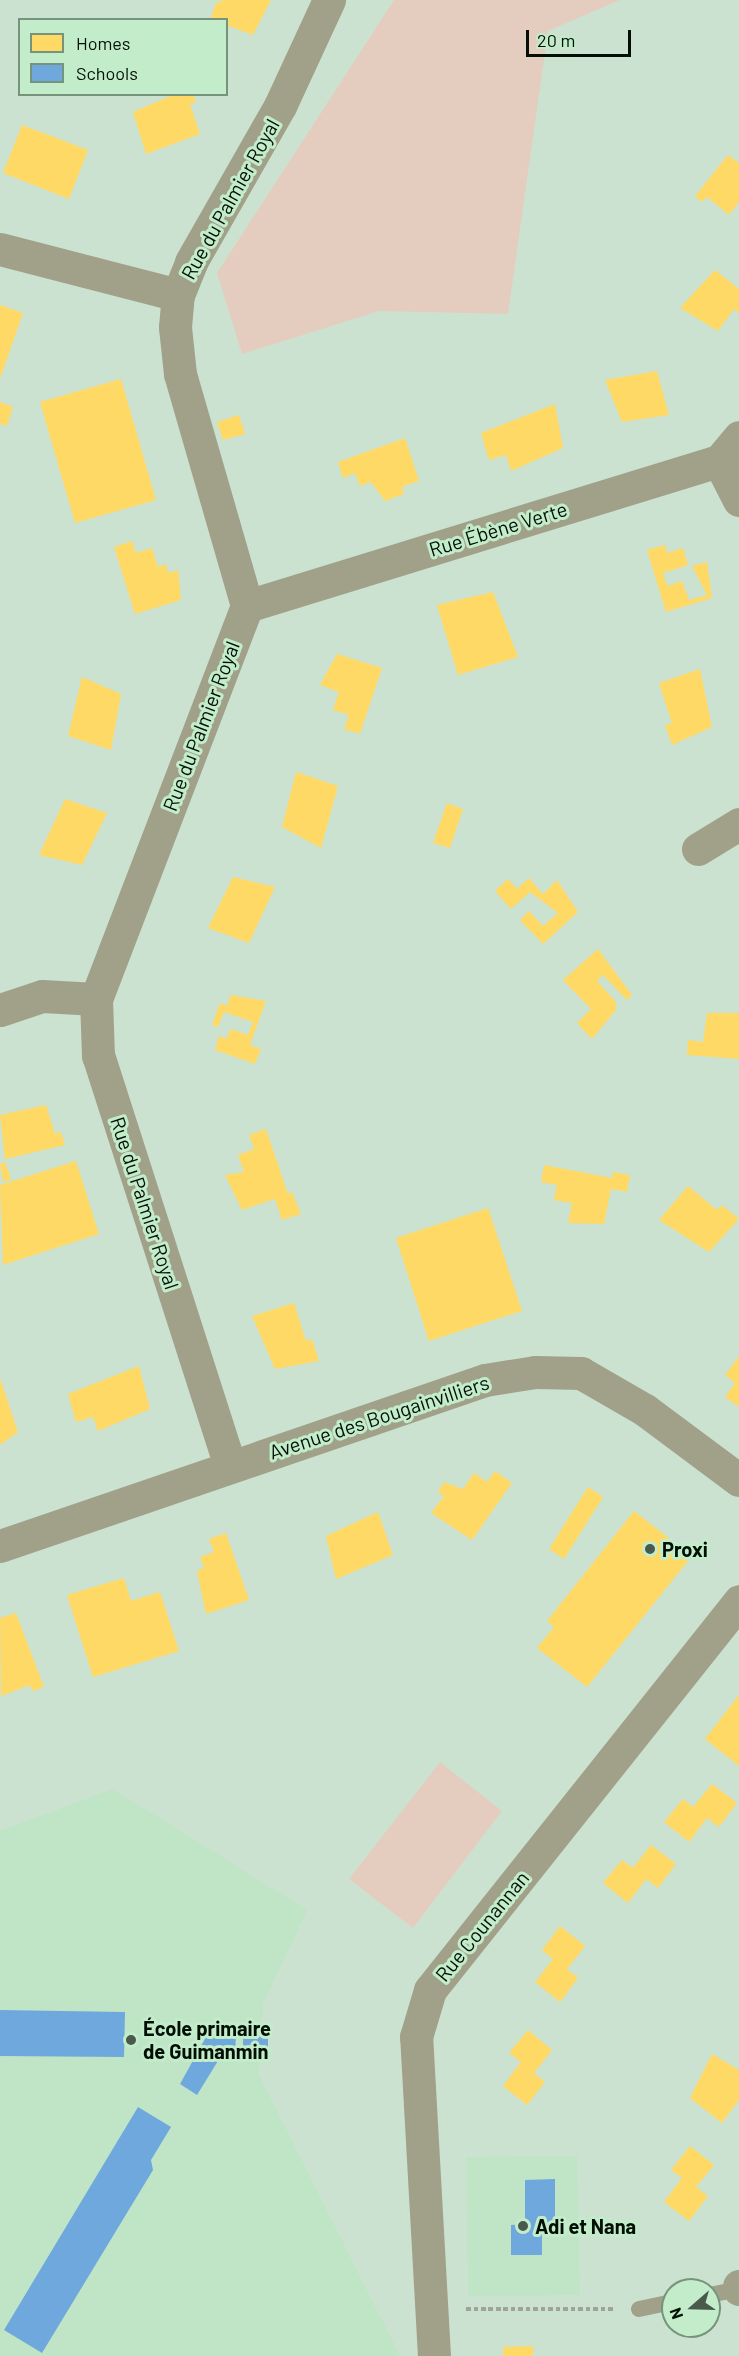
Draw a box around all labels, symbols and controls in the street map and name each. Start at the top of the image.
legend [18,18,228,96]
scale bar [529,18,634,56]
text: 20 m [537,29,575,51]
text: Homes [76,32,130,54]
text: Schools [76,62,138,84]
street label: Rue du Palmier Royal [176,114,284,284]
street label: Rue Ébène Verte [426,497,570,561]
street label: Rue du Palmier Royal [158,638,244,814]
street label: Rue du Palmier Royal [106,1114,184,1292]
street label: Avenue des Bougainvilliers [266,1370,492,1464]
place label: Proxi [662,1537,708,1561]
marker: Proxi [643,1542,657,1556]
street label: Rue Counannan [430,1866,534,1986]
place label: École primaire de Guimanmin [143,2016,271,2063]
marker: École primaire de Guimanmin [124,2033,138,2047]
place label: Adi et Nana [535,2214,636,2238]
marker: Adi et Nana [516,2219,530,2233]
north arrow [661,2278,721,2338]
text: N [665,2305,686,2322]

